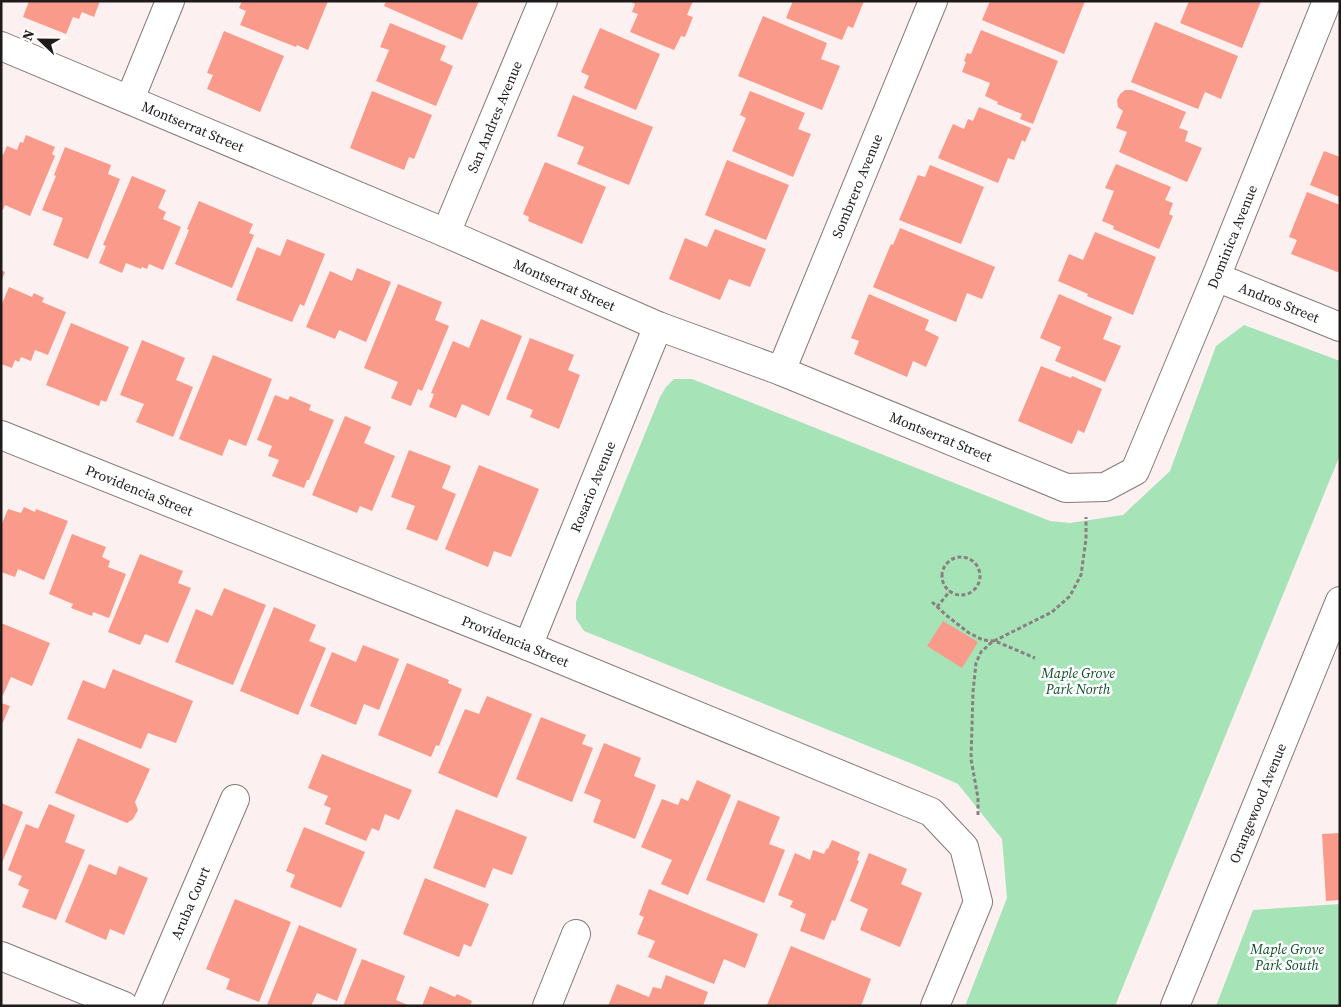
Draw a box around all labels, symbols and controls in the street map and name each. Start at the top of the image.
north arrow [15,15,65,65]
text: N [17,27,39,44]
street label: San Andres Avenue [462,58,527,176]
street label: Montserrat Street [139,96,247,157]
street label: Sombrero Avenue [827,131,887,241]
street label: Dominica Avenue [1202,182,1262,292]
street label: Montserrat Street [510,254,619,316]
street label: Andros Street [1236,277,1323,328]
street label: Montserrat Street [887,407,996,467]
street label: Rosario Avenue [565,438,620,535]
street label: Providencia Street [83,460,196,521]
street label: Providencia Street [459,610,572,672]
park label: Maple Grove Park North [1040,663,1115,699]
street label: Orangewood Avenue [1224,740,1291,866]
street label: Aruba Court [166,863,215,943]
park label: Maple Grove Park South [1249,939,1324,975]

